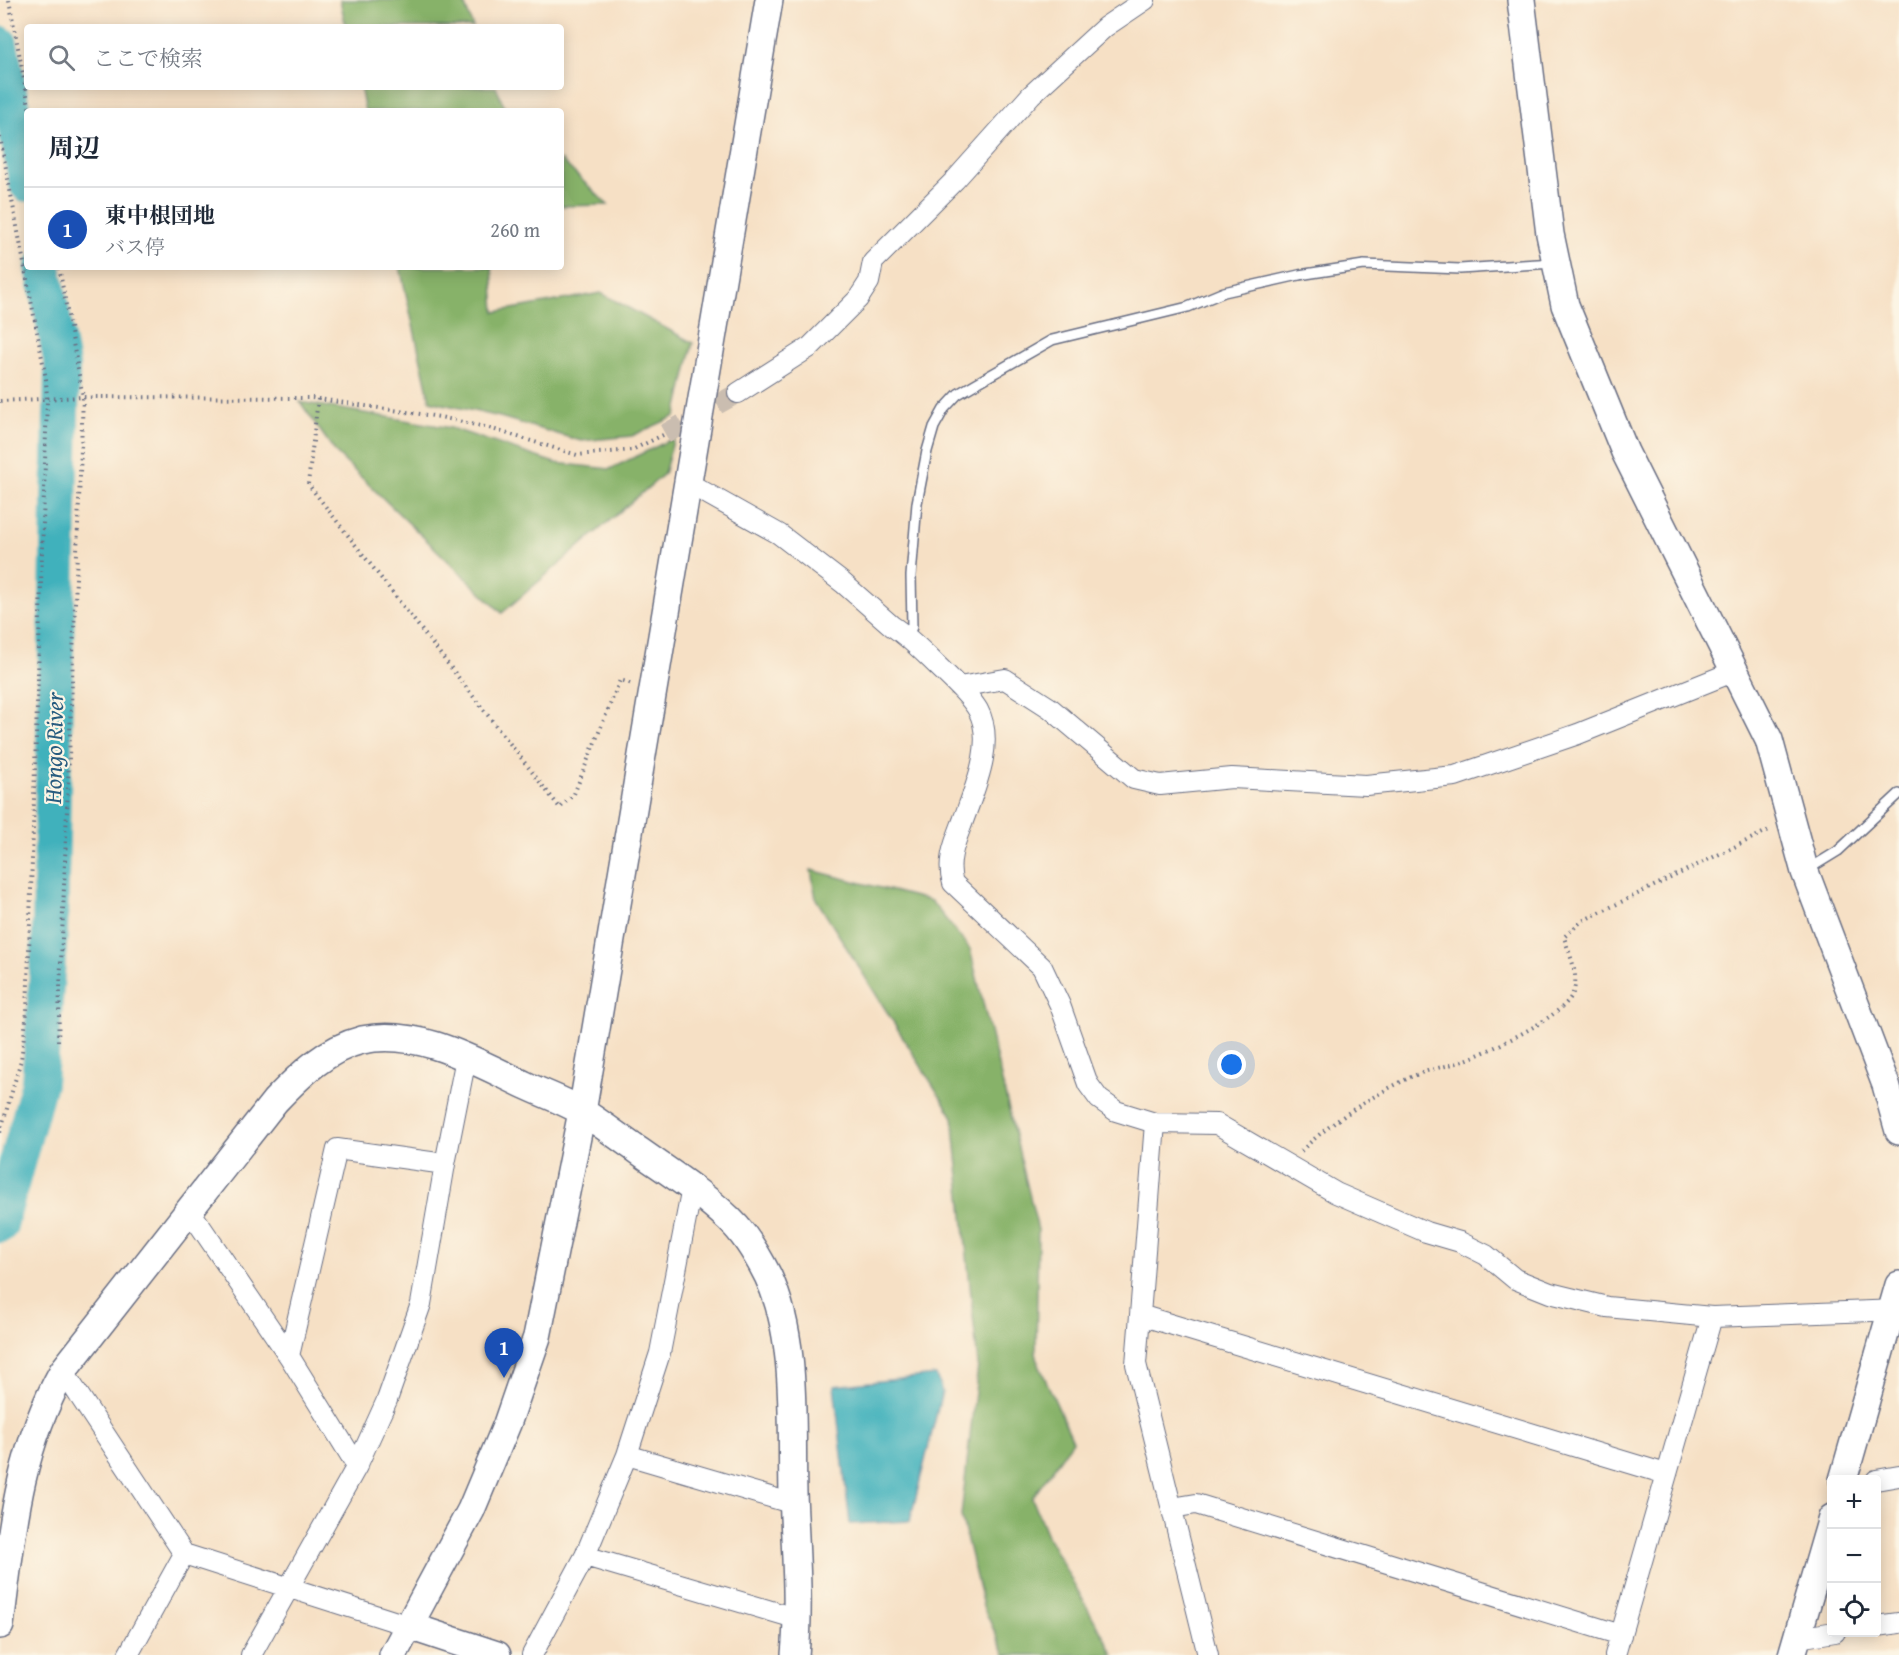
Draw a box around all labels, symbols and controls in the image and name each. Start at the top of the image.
search box [24,24,564,90]
icon: search [45,41,78,74]
text: ここで検索 [93,42,203,74]
text: 周辺 [48,128,100,167]
text: 東中根団地 [105,199,215,231]
text: 1 [62,215,73,244]
text: 260 m [490,215,540,244]
text: バス停 [105,232,165,261]
water label: Hongo River [35,691,72,805]
your location [1217,1050,1246,1079]
pin: 1 [484,1328,524,1378]
map controls [1827,1475,1881,1637]
button: + [1827,1475,1881,1529]
button: − [1827,1529,1881,1583]
button: locate [1827,1583,1881,1637]

